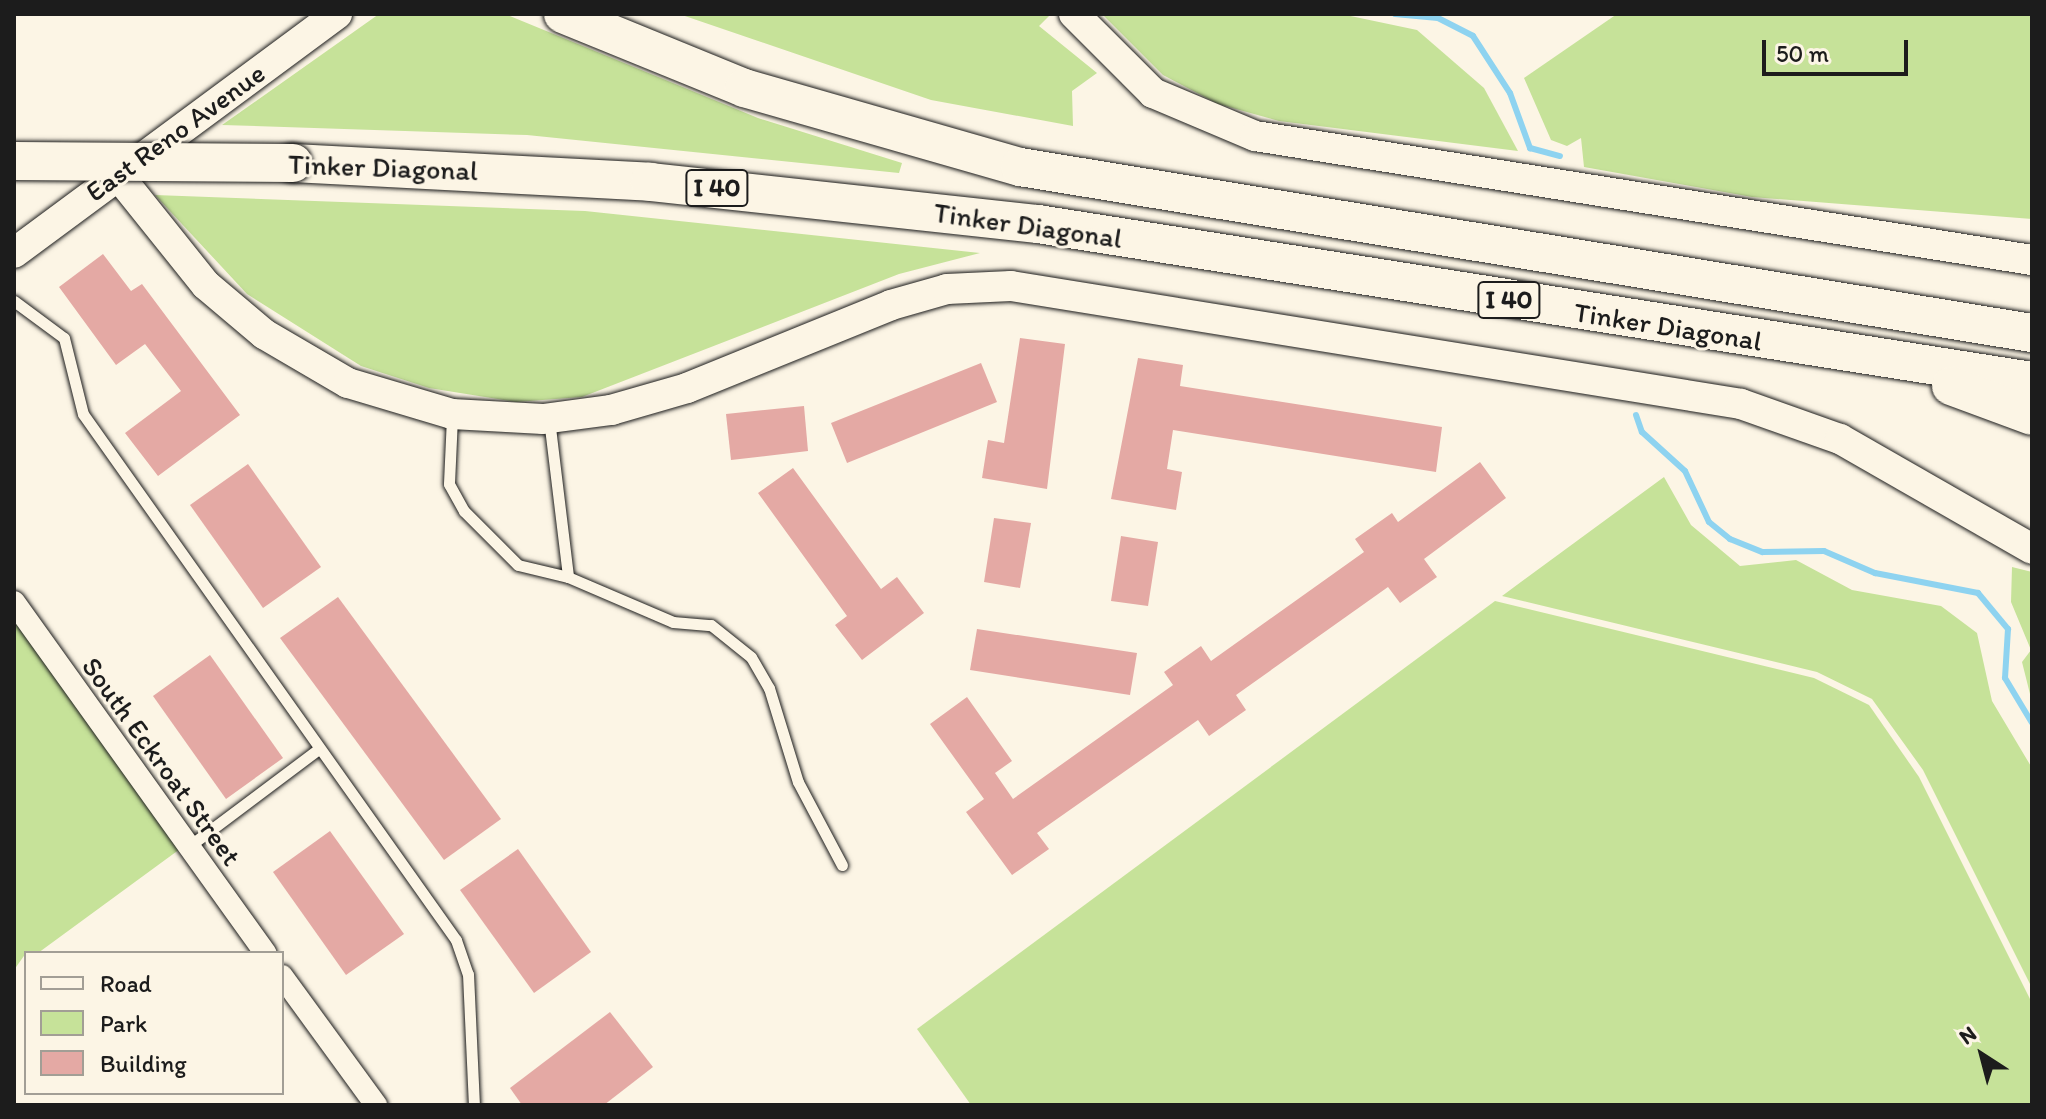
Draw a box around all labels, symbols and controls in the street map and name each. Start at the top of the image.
scale bar [1766,24,1912,74]
text: 50 m [1776,39,1829,68]
street label: East Reno Avenue [79,56,271,208]
street label: Tinker Diagonal [288,147,478,187]
road number: I 40 [685,166,749,210]
street label: Tinker Diagonal [932,195,1124,255]
road number: I 40 [1477,278,1541,322]
street label: Tinker Diagonal [1572,295,1764,357]
street label: South Eckroat Street [75,650,249,872]
legend [24,951,284,1095]
text: Road [100,969,152,998]
text: Park [100,1009,147,1038]
north arrow [1942,1015,2022,1095]
text: N [1954,1020,1982,1050]
text: Building [100,1049,187,1078]

